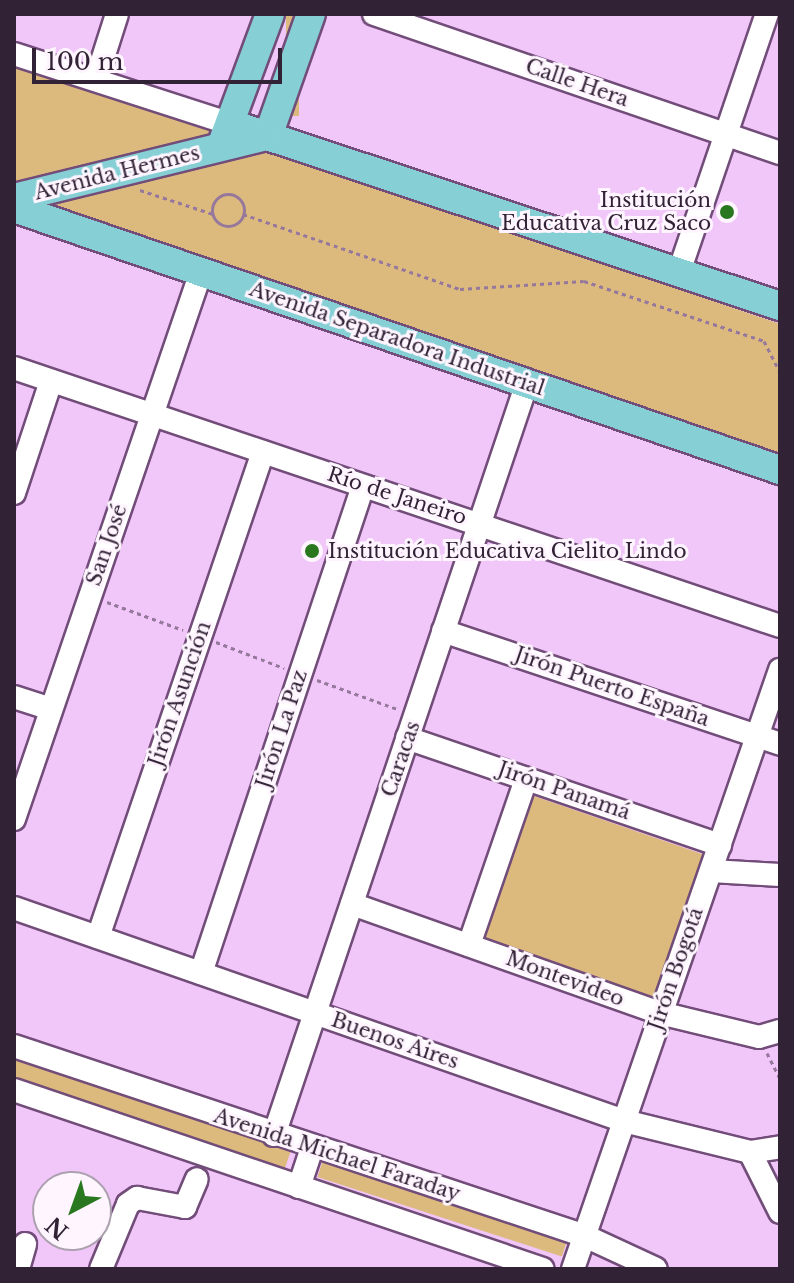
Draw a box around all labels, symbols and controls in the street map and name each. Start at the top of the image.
scale bar [36,32,286,82]
text: 100 m [46,47,124,76]
street label: Calle Hera [522,54,632,112]
street label: Avenida Hermes [32,141,202,205]
place label: Institución Educativa Cruz Saco [501,188,711,235]
marker: Institución Educativa Cruz Saco [718,203,736,221]
street label: Avenida Separadora Industrial [246,277,548,401]
street label: Río de Janeiro [324,462,470,530]
street label: San José [82,501,132,589]
place label: Institución Educativa Cielito Lindo [328,539,687,563]
marker: Institución Educativa Cielito Lindo [303,542,321,560]
street label: Jirón Asunción [144,618,216,770]
street label: Jirón Puerto España [512,642,712,732]
street label: Jirón La Paz [252,667,312,791]
street label: Caracas [377,718,425,800]
street label: Jirón Panamá [495,757,633,825]
street label: Jirón Bogotá [644,904,708,1034]
street label: Montevideo [503,947,627,1011]
street label: Buenos Aires [328,1008,462,1074]
street label: Avenida Michael Faraday [211,1104,463,1206]
north arrow [32,1171,112,1251]
text: N [41,1211,74,1245]

